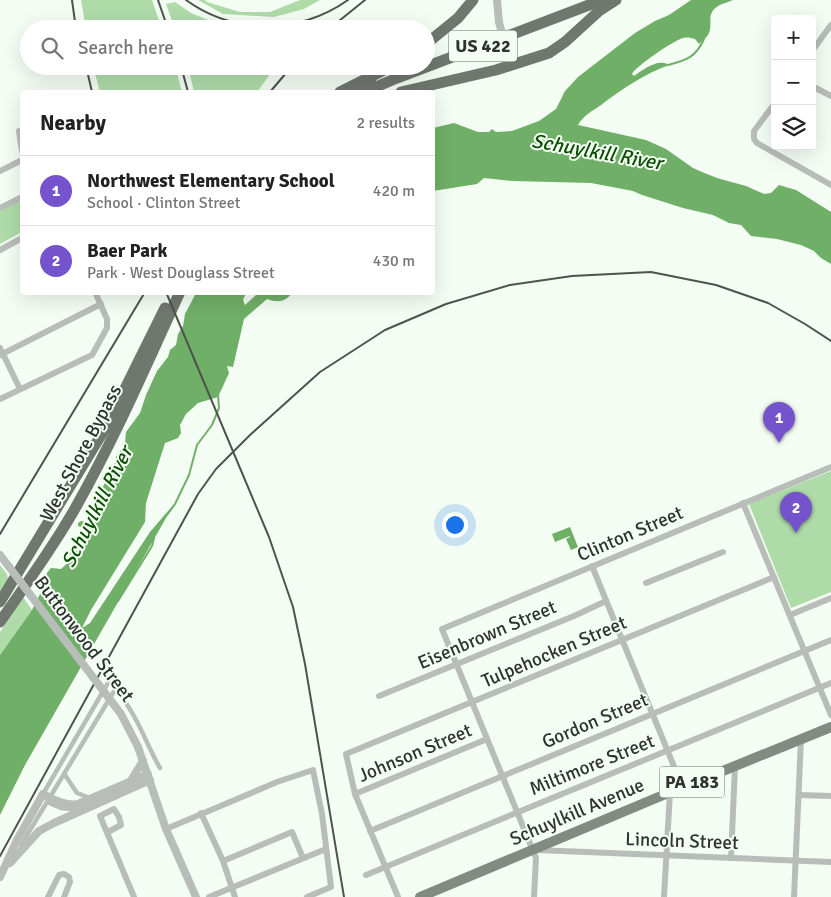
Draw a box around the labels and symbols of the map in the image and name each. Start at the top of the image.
road number: US 422 [449,30,517,61]
water label: Schuylkill River [530,128,667,176]
street label: West Shore Bypass [35,380,127,526]
pin: 1 [763,402,795,443]
water label: Schuylkill River [56,440,139,572]
pin: 2 [780,492,812,533]
street label: Clinton Street [573,501,687,567]
your location [442,512,468,538]
street label: Buttonwood Street [29,571,140,707]
street label: Eisenbrown Street [414,595,560,675]
street label: Tulpehocken Street [478,610,630,693]
street label: Gordon Street [538,688,652,754]
street label: Johnson Street [354,718,476,788]
street label: Miltimore Street [526,729,658,801]
road number: PA 183 [660,766,724,798]
street label: Schuylkill Avenue [506,773,648,851]
street label: Lincoln Street [625,827,739,855]

